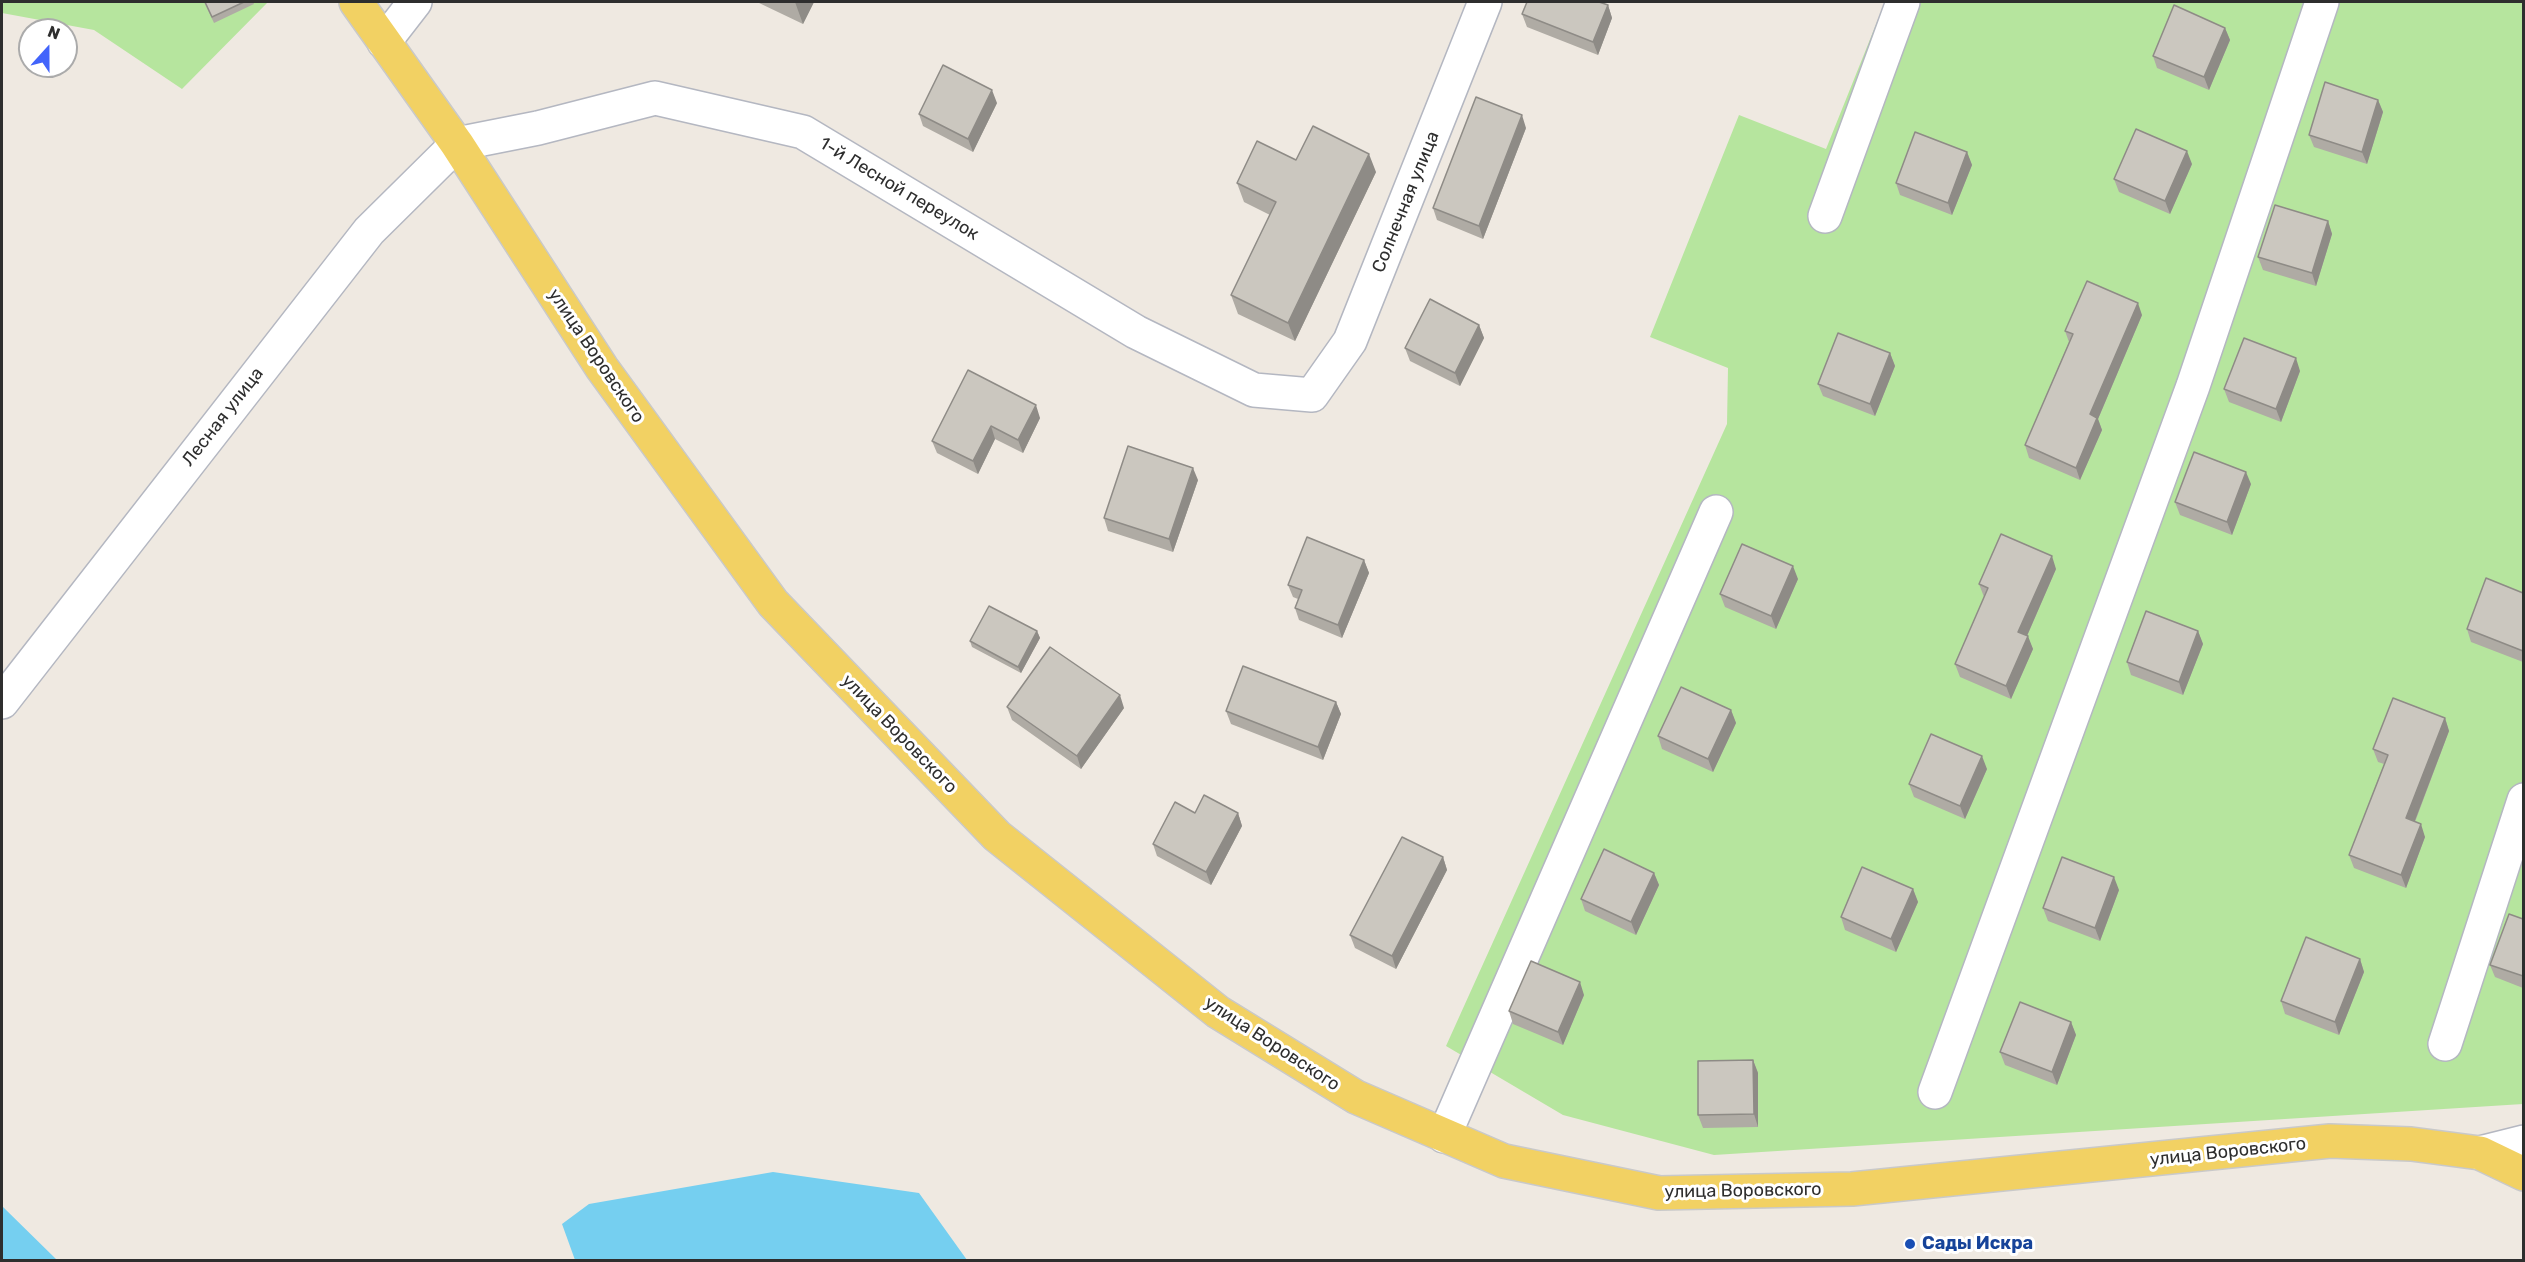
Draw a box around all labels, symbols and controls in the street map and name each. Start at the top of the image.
north arrow [18,18,78,78]
text: N [45,22,63,44]
street label: Солнечная улица [1368,128,1444,276]
street label: 1-й Лесной переулок [815,133,983,245]
street label: улица Воровского [543,285,649,427]
street label: Лесная улица [178,363,268,471]
street label: улица Воровского [837,670,961,798]
street label: улица Воровского [1200,992,1344,1096]
street label: улица Воровского [2149,1133,2307,1171]
street label: улица Воровского [1664,1179,1822,1203]
place label: Сады Искра [1922,1233,2033,1255]
marker: Сады Искра [1903,1237,1917,1251]

